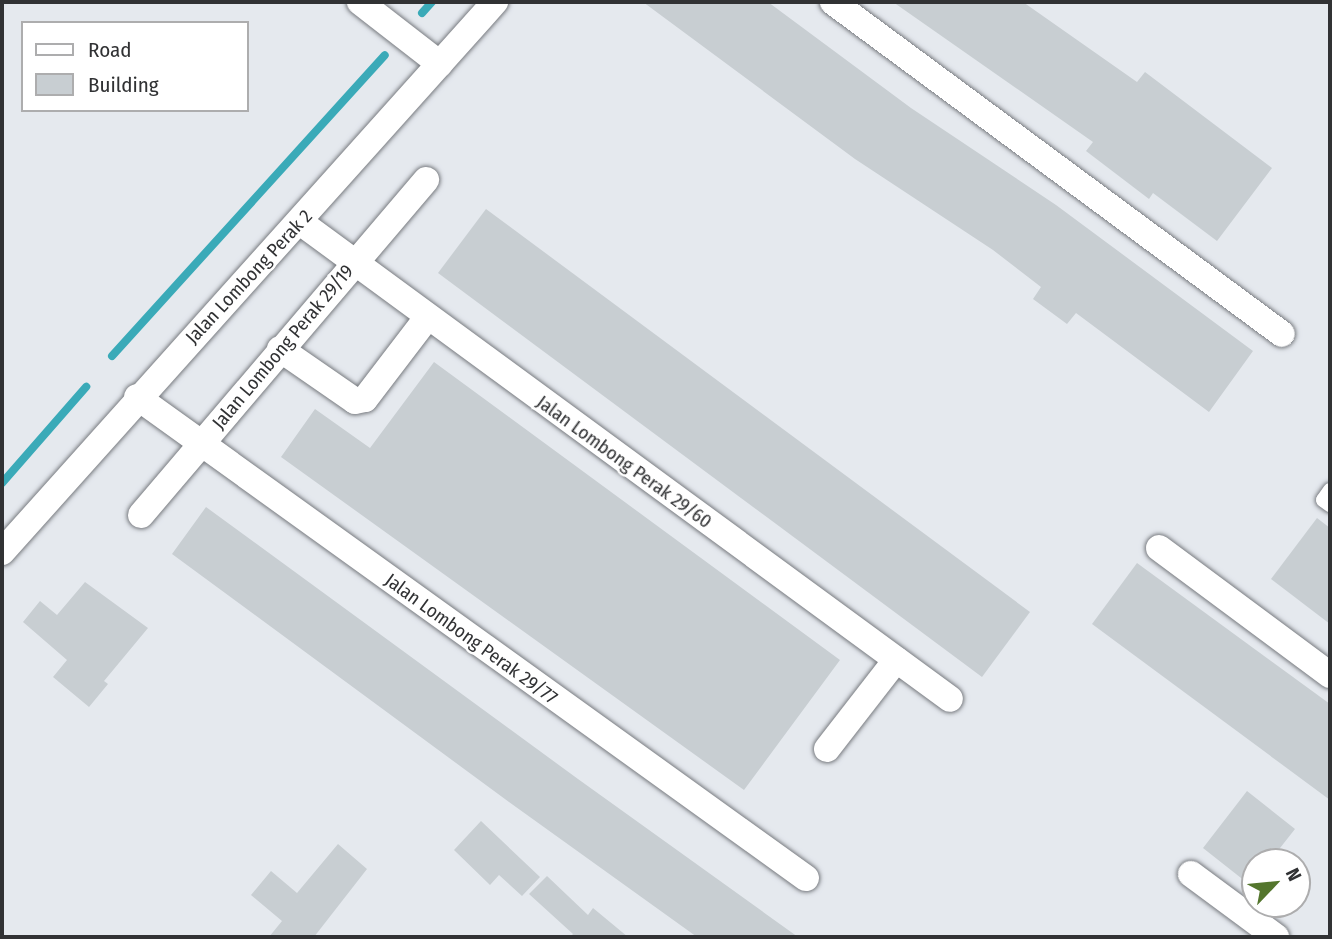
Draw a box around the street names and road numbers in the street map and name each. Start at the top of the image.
street label: Jalan Lombong Perak 2 [181,205,317,349]
street label: Jalan Lombong Perak 29/19 [208,260,358,434]
street label: Jalan Lombong Perak 29/60 [532,391,716,533]
street label: Jalan Lombong Perak 29/77 [380,569,562,709]

